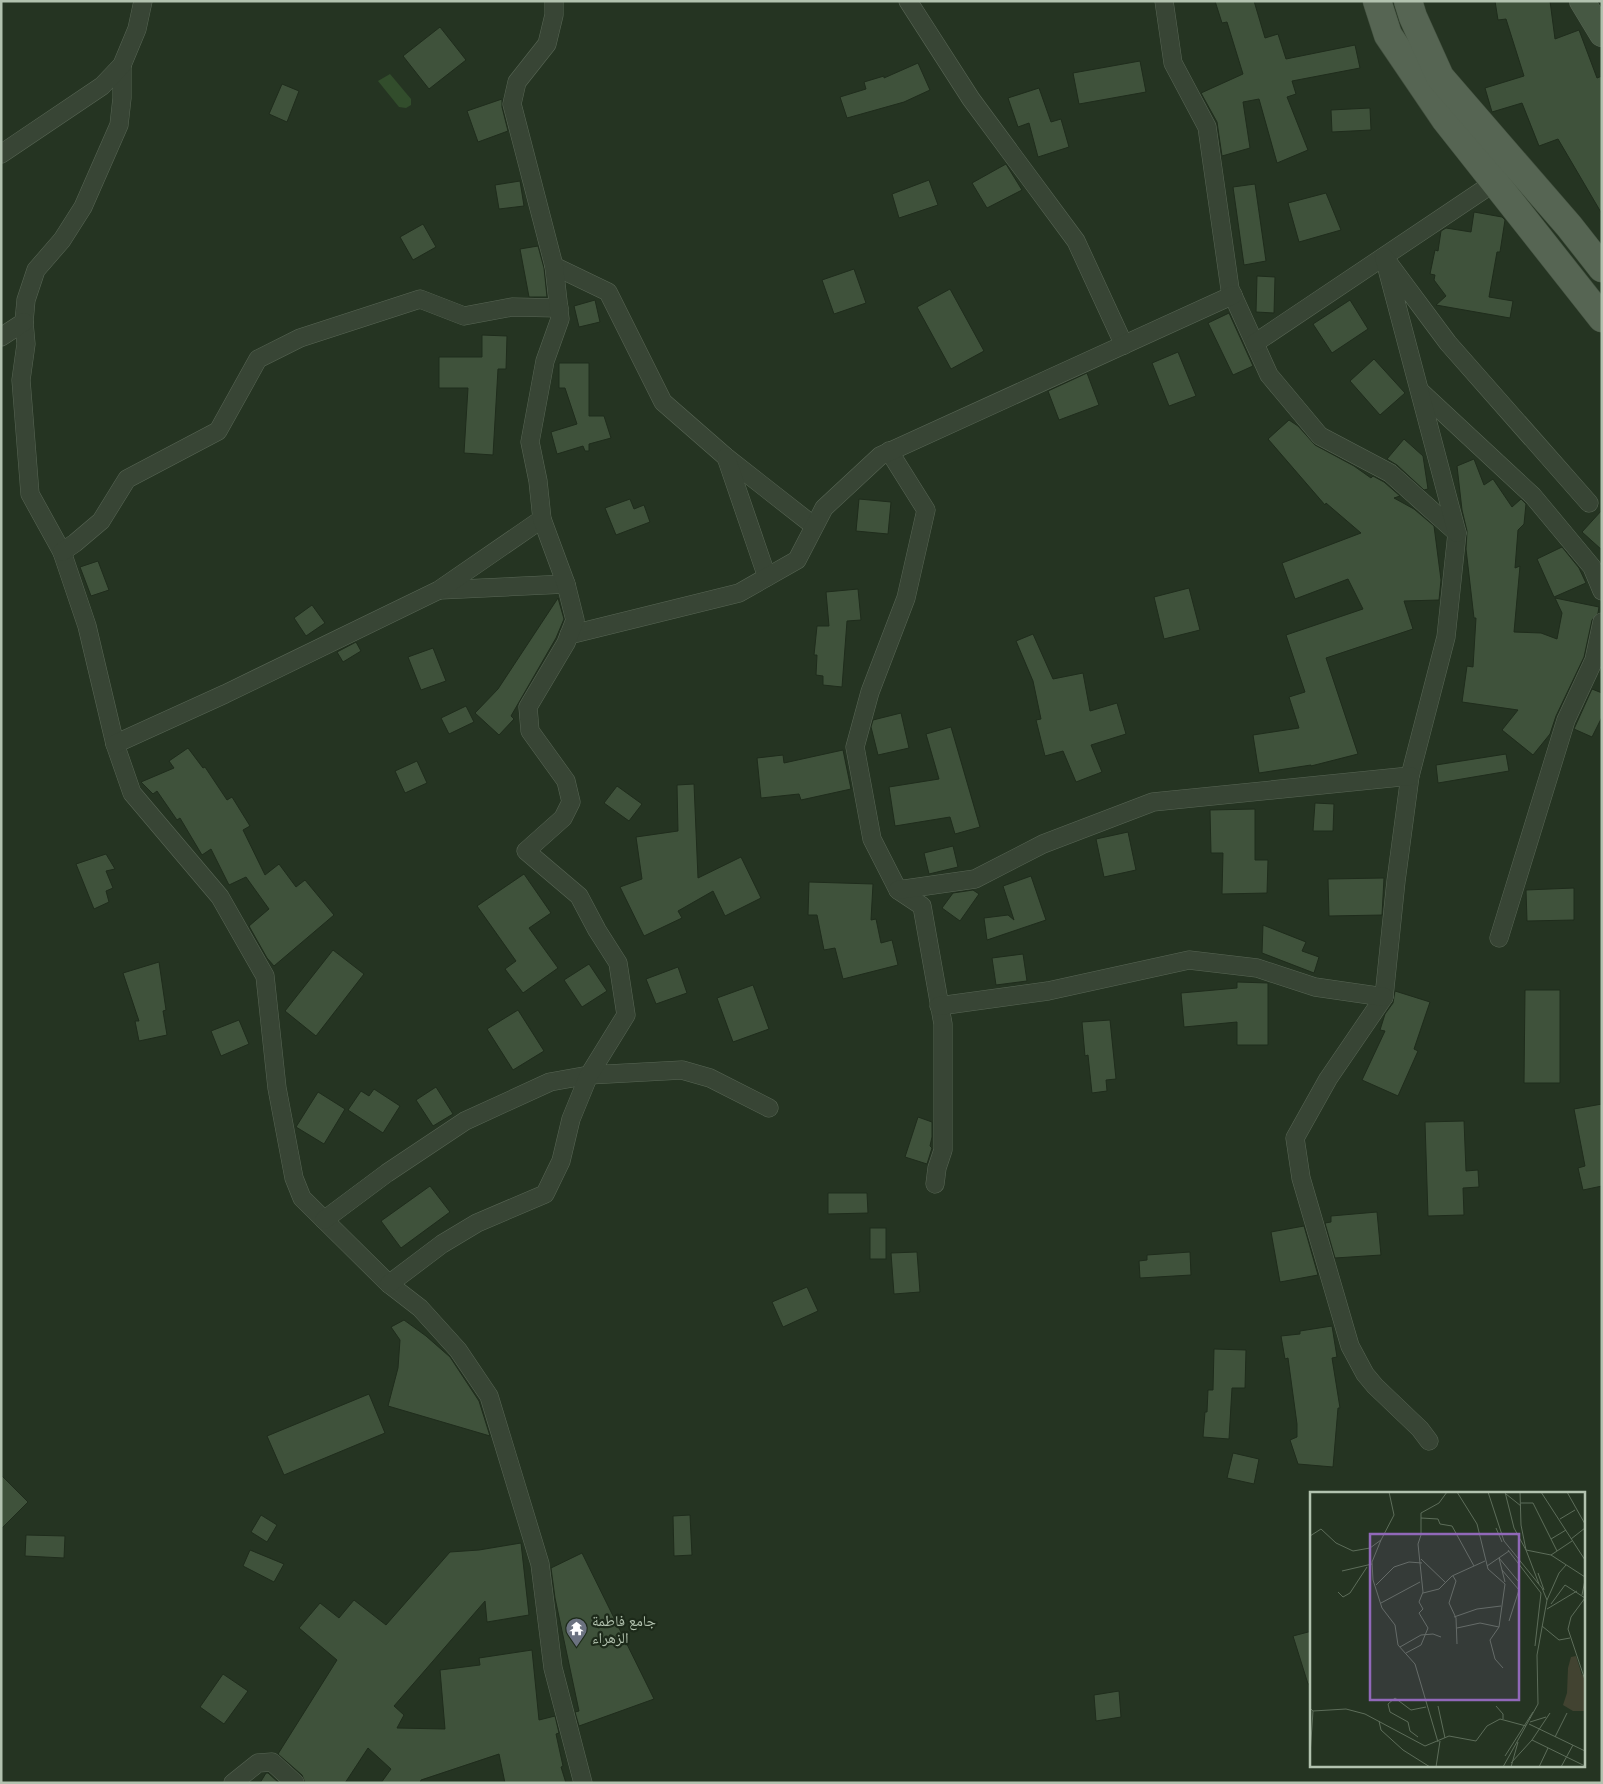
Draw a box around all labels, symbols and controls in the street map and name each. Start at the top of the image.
inset map [1310,1492,1586,1766]
place label: جامع فاطمة الزهراء [592,1611,657,1647]
temple icon: جامع فاطمة الزهراء [564,1617,588,1648]

